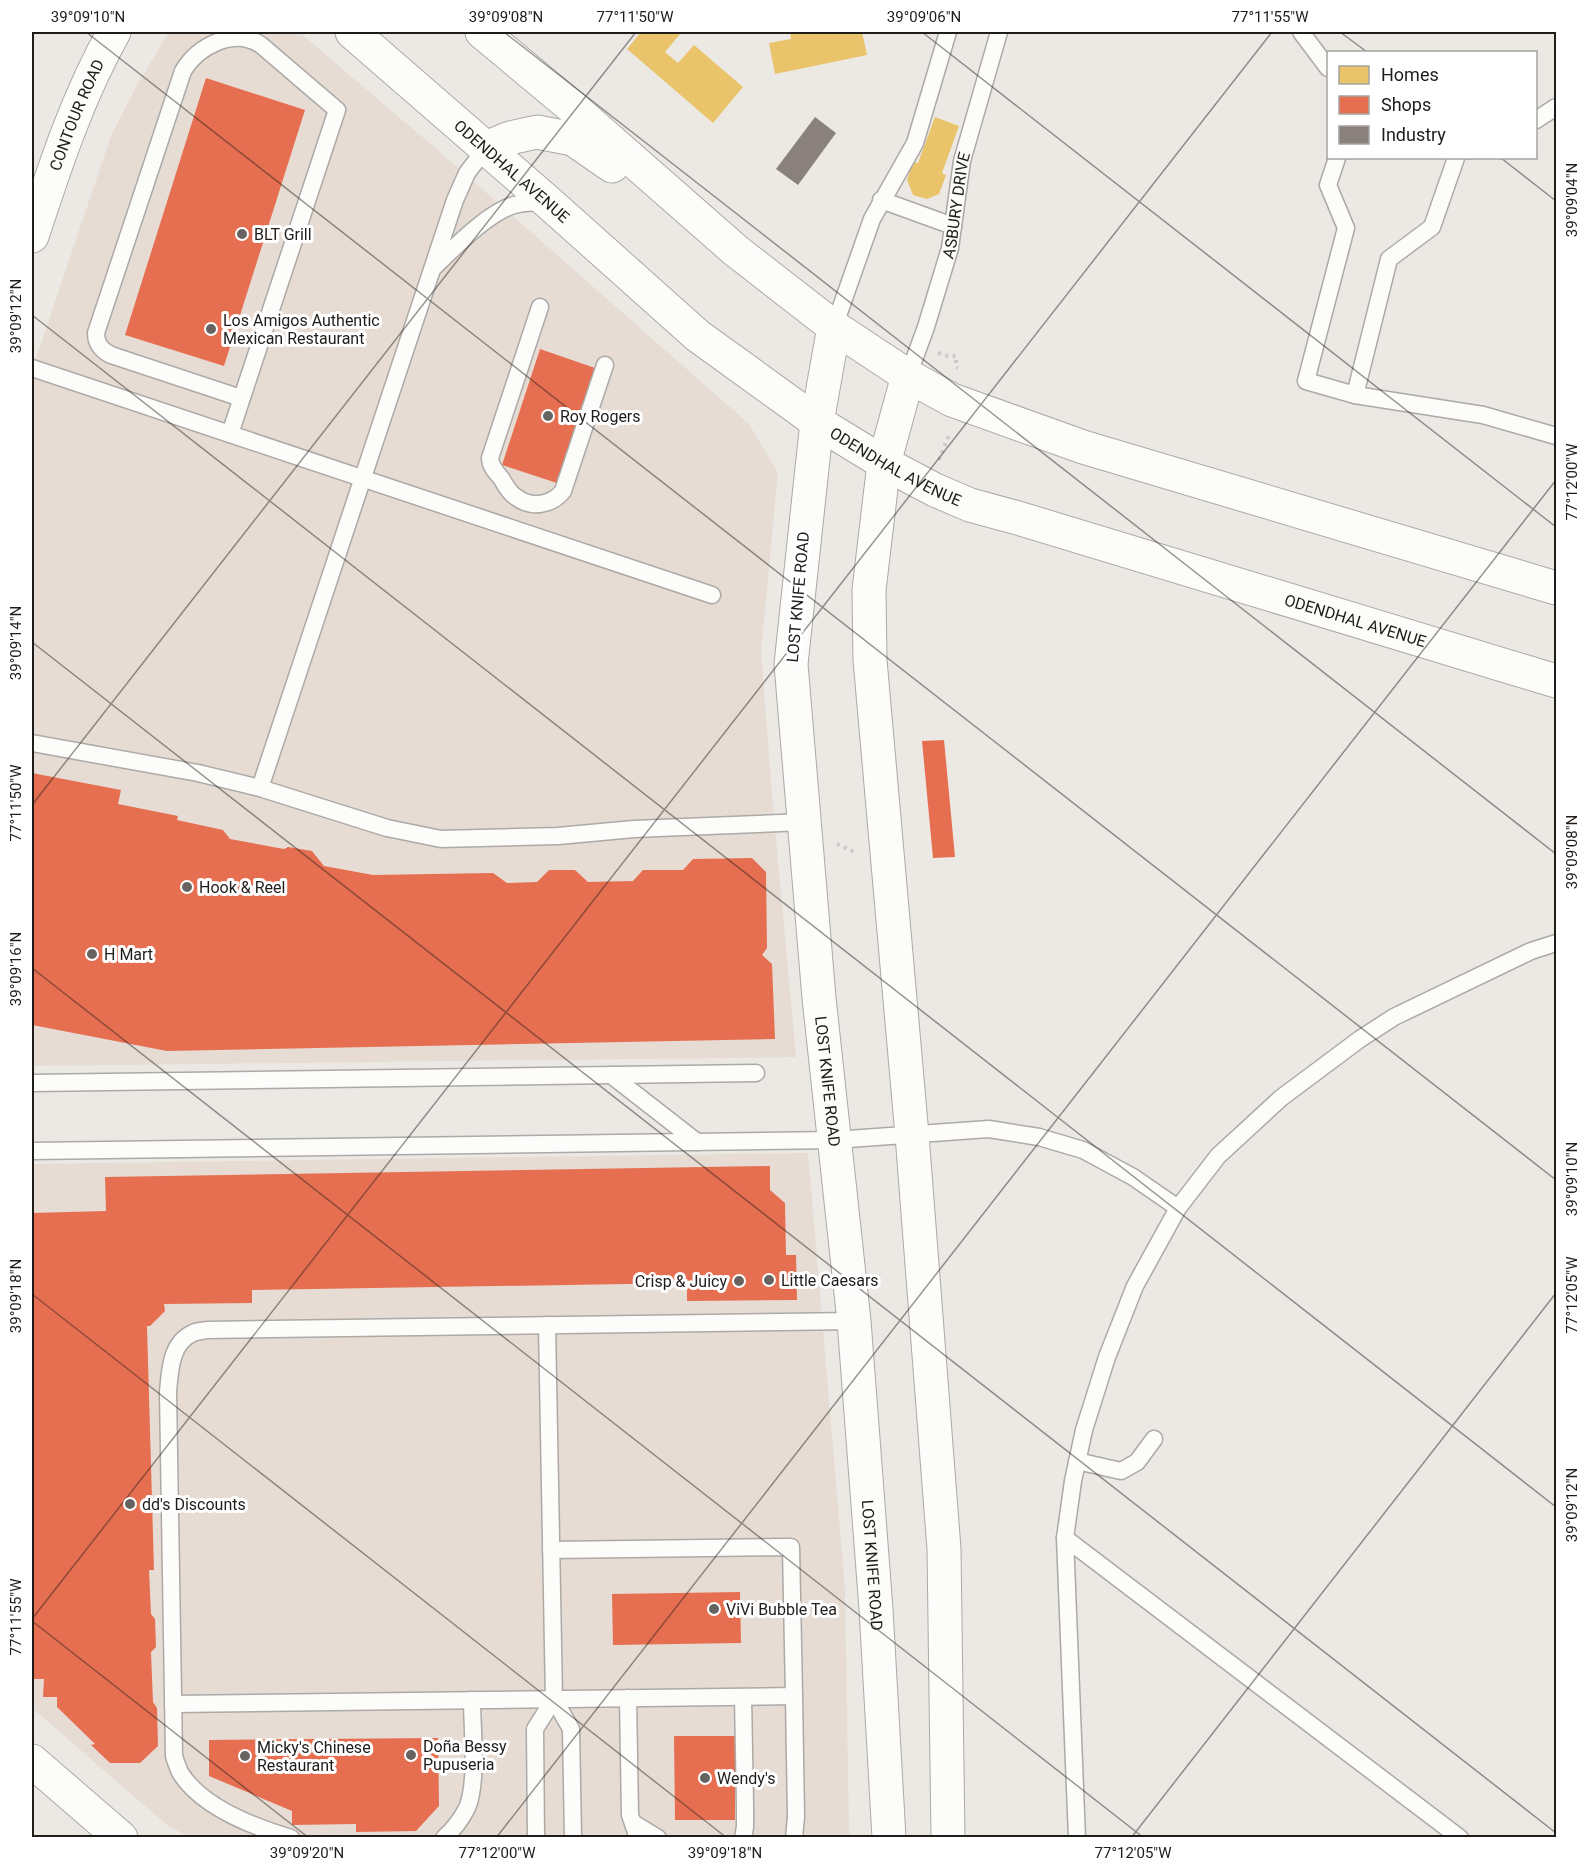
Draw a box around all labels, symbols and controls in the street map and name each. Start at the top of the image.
text: 39°09'10"N [51,8,125,26]
text: 39°09'08"N [469,8,543,26]
text: 77°11'50"W [597,8,673,26]
text: 39°09'06"N [887,8,961,26]
text: 77°11'55"W [1232,8,1308,26]
legend [1327,51,1537,159]
street label: CONTOUR ROAD [45,56,108,173]
text: Homes [1381,64,1439,85]
text: Shops [1381,94,1431,115]
street label: ODENDHAL AVENUE [450,116,574,227]
text: Industry [1381,124,1446,145]
street label: ASBURY DRIVE [938,150,974,261]
text: 39°09'04"N [1563,163,1581,237]
place label: BLT Grill [254,225,312,244]
marker: BLT Grill [235,227,249,241]
text: 39°09'12"N [7,279,25,353]
place label: Los Amigos Authentic Mexican Restaurant [223,311,380,348]
marker: Los Amigos Authentic Mexican Restaurant [204,322,218,336]
place label: Roy Rogers [560,407,641,426]
marker: Roy Rogers [541,409,555,423]
street label: ODENDHAL AVENUE [827,423,964,510]
text: 77°12'00"W [1563,444,1581,520]
street label: LOST KNIFE ROAD [783,531,813,663]
street label: ODENDHAL AVENUE [1282,590,1429,651]
text: 39°09'14"N [7,606,25,680]
text: 77°11'50"W [7,765,25,841]
text: 39°09'08"N [1563,815,1581,889]
place label: Hook & Reel [199,878,285,897]
marker: Hook & Reel [180,880,194,894]
text: 39°09'16"N [7,932,25,1006]
place label: H Mart [104,945,153,964]
marker: H Mart [85,947,99,961]
street label: LOST KNIFE ROAD [812,1015,845,1148]
text: 39°09'10"N [1563,1142,1581,1216]
text: 77°12'05"W [1563,1257,1581,1333]
text: 39°09'18"N [7,1259,25,1333]
place label: Little Caesars [781,1271,879,1290]
place label: Crisp & Juicy [635,1272,727,1291]
marker: Little Caesars [762,1273,776,1287]
marker: Crisp & Juicy [732,1274,746,1288]
text: 39°09'12"N [1563,1468,1581,1542]
place label: dd's Discounts [142,1495,246,1514]
marker: dd's Discounts [123,1497,137,1511]
street label: LOST KNIFE ROAD [858,1499,887,1631]
text: 77°11'55"W [7,1579,25,1655]
place label: ViVi Bubble Tea [726,1600,837,1619]
marker: ViVi Bubble Tea [707,1602,721,1616]
place label: Doña Bessy Pupuseria [423,1737,507,1774]
place label: Micky's Chinese Restaurant [257,1738,371,1775]
marker: Doña Bessy Pupuseria [404,1748,418,1762]
marker: Micky's Chinese Restaurant [238,1749,252,1763]
place label: Wendy's [717,1769,775,1788]
marker: Wendy's [698,1771,712,1785]
text: 39°09'20"N [270,1844,344,1862]
text: 77°12'00"W [459,1844,535,1862]
text: 39°09'18"N [688,1844,762,1862]
text: 77°12'05"W [1095,1844,1171,1862]

